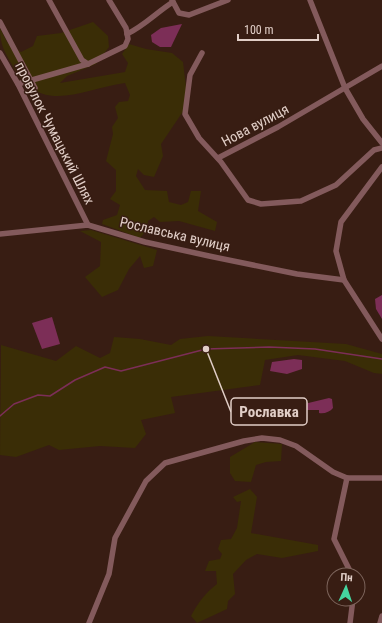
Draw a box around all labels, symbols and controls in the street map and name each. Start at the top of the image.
scale bar [238,16,318,42]
text: 100 m [244,23,274,37]
street label: провулок Чумацький Шлях [12,59,98,207]
street label: Нова вулиця [219,101,291,149]
street label: Рославська вулиця [118,214,232,254]
callout: Рославка [231,398,307,425]
text: Рославка [239,403,299,421]
north arrow [326,567,366,607]
text: Пн [340,571,353,584]

